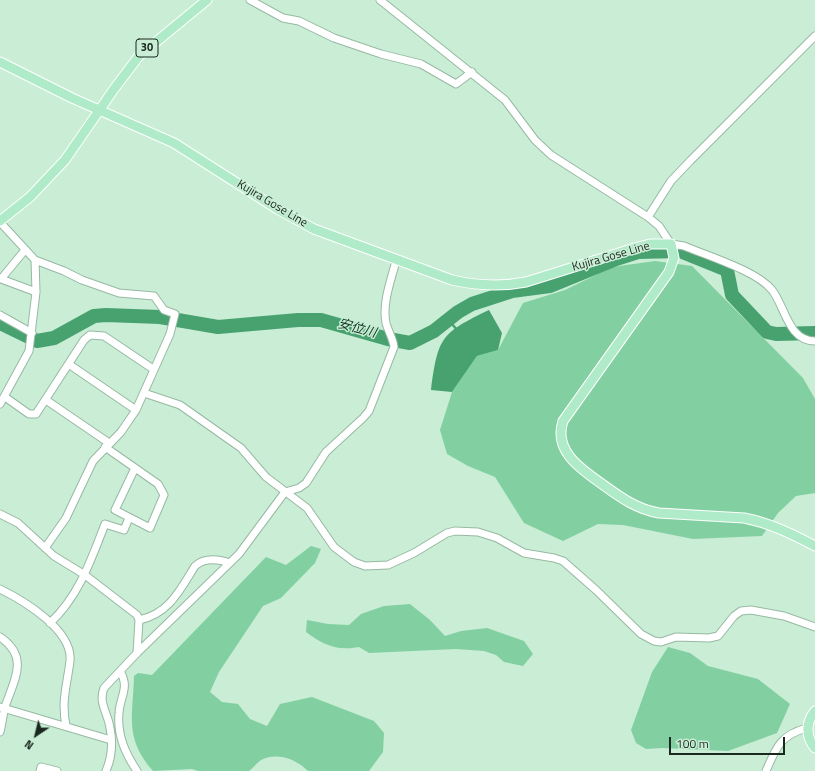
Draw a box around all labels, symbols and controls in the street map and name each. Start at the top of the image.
road number: 30 [136,39,158,57]
street label: Kujira Gose Line [234,177,310,231]
street label: Kujira Gose Line [571,239,651,275]
water label: 安位川 [336,316,378,342]
north arrow [16,715,56,755]
scale bar [671,729,787,755]
text: 100 m [676,734,709,753]
text: N [21,736,37,754]

